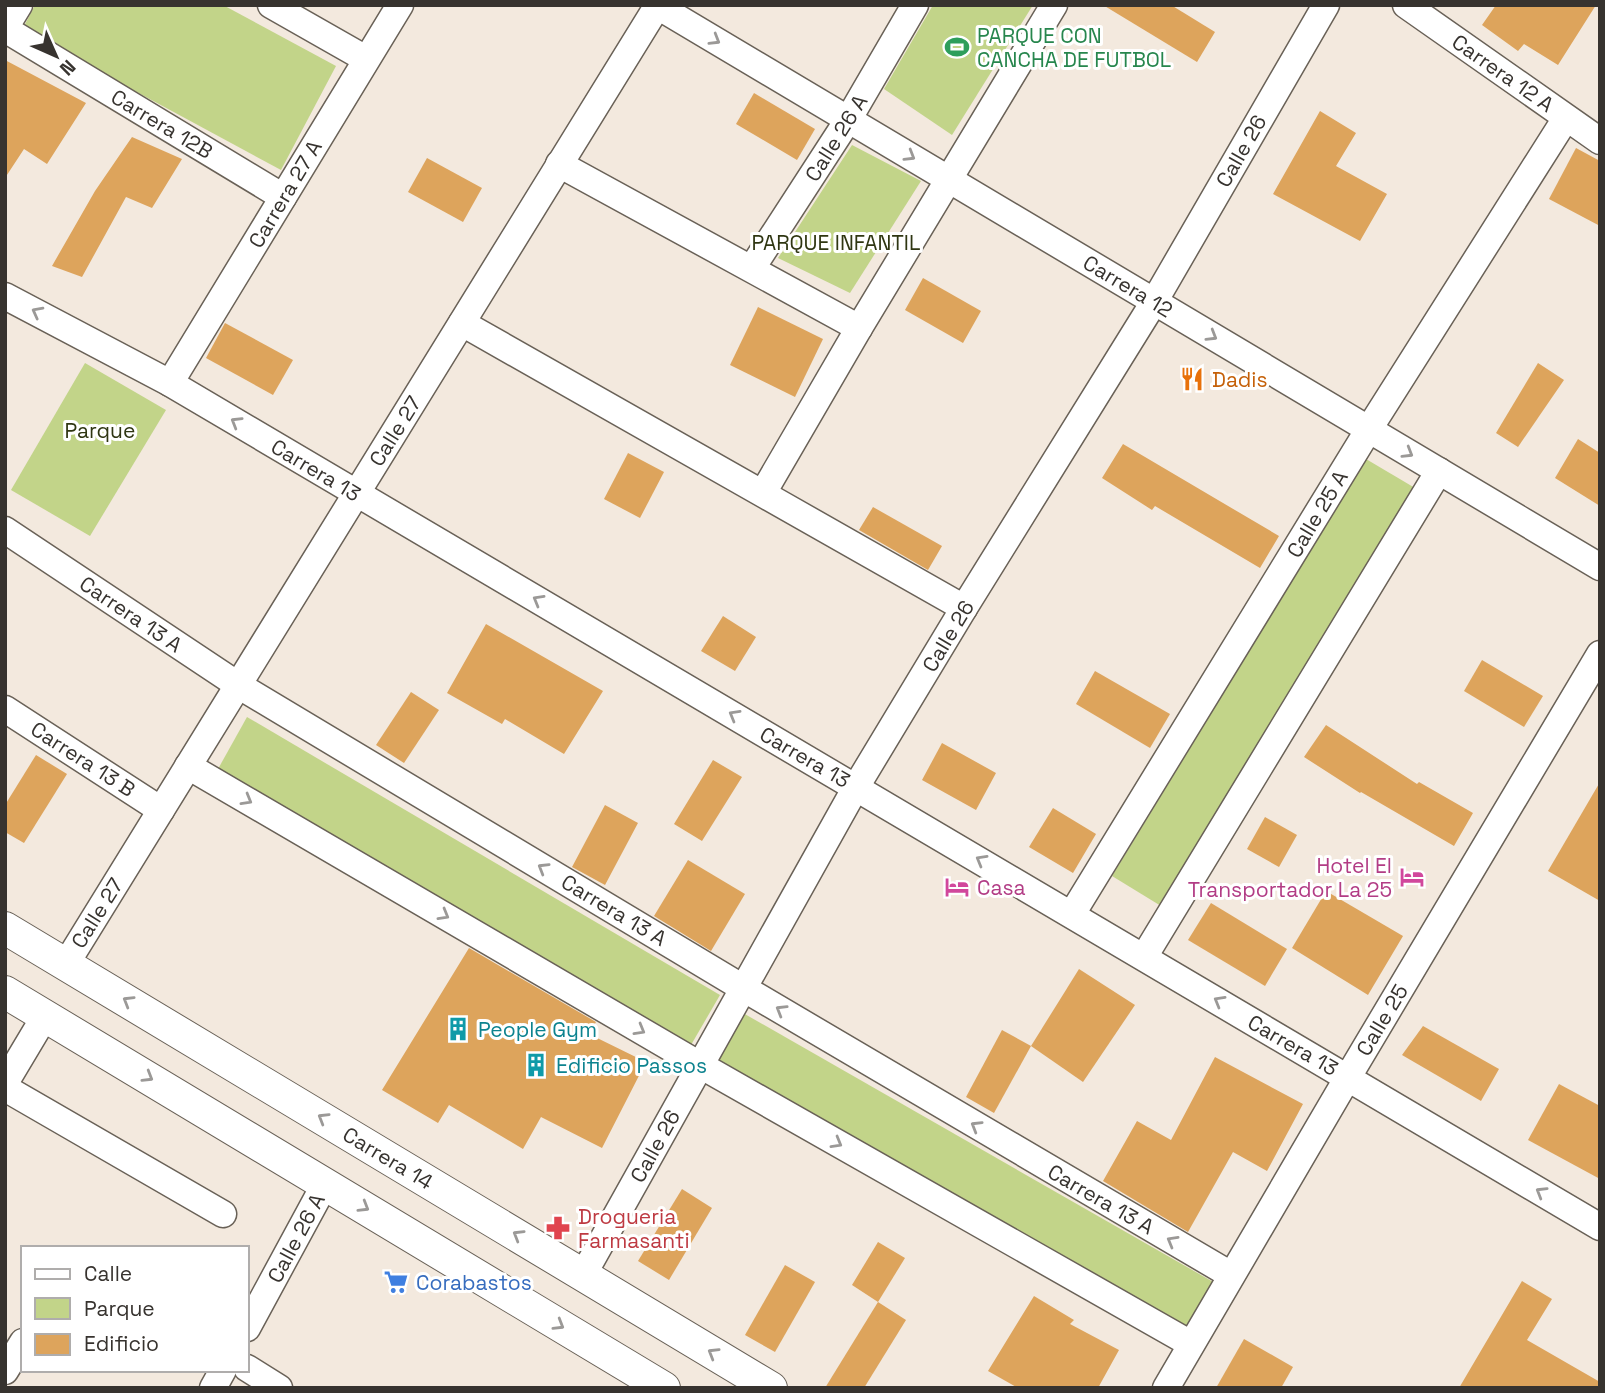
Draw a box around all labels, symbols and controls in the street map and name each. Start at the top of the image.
north arrow [21,21,91,91]
place label: PARQUE CON CANCHA DE FUTBOL [977,22,1171,73]
street label: Carrera 12 A [1447,28,1559,118]
one-way arrow [707,32,720,45]
sports icon: PARQUE CON CANCHA DE FUTBOL [943,33,971,61]
text: N [54,54,81,81]
street label: Carrera 12B [106,83,218,165]
street label: Calle 26 A [799,89,873,187]
street label: Calle 26 [1210,110,1272,192]
street label: Carrera 27 A [242,135,328,253]
one-way arrow [903,148,916,161]
park label: PARQUE INFANTIL [752,229,920,256]
street label: Carrera 12 [1078,249,1178,323]
one-way arrow [32,307,44,321]
one-way arrow [1205,328,1218,341]
restaurant icon: Dadis [1178,365,1206,393]
place label: Dadis [1212,366,1267,393]
street label: Calle 27 [363,391,427,471]
park label: Parque [65,417,135,444]
one-way arrow [231,418,244,431]
street label: Carrera 13 [266,433,366,507]
one-way arrow [1401,444,1414,457]
street label: Calle 25 A [1280,465,1354,563]
street label: Carrera 13 A [74,570,188,658]
one-way arrow [532,595,545,608]
street label: Calle 26 [916,595,980,677]
one-way arrow [728,711,741,724]
street label: Carrera 13 B [26,715,140,803]
street label: Carrera 13 [755,720,855,794]
one-way arrow [240,792,253,805]
place label: Hotel El Transportador La 25 [1188,852,1392,903]
one-way arrow [975,856,988,869]
one-way arrow [538,863,551,876]
hotel icon: Hotel El Transportador La 25 [1398,863,1426,891]
street label: Carrera 13 A [556,868,672,952]
street label: Calle 27 [65,873,129,953]
hotel icon: Casa [943,873,971,901]
place label: Casa [977,874,1026,901]
one-way arrow [436,907,449,920]
street label: Calle 25 [1350,979,1414,1061]
one-way arrow [122,996,135,1009]
one-way arrow [1213,996,1226,1009]
one-way arrow [775,1005,788,1018]
street label: Carrera 13 [1243,1008,1343,1082]
building icon: People Gym [444,1015,472,1043]
place label: People Gym [478,1016,597,1043]
one-way arrow [632,1022,645,1035]
building icon: Edificio Passos [522,1051,550,1079]
place label: Edificio Passos [556,1052,707,1079]
one-way arrow [140,1069,153,1082]
street label: Calle 26 [624,1105,686,1187]
one-way arrow [317,1114,330,1127]
street label: Carrera 14 [338,1121,438,1195]
one-way arrow [971,1121,984,1134]
one-way arrow [830,1135,843,1148]
street label: Carrera 13 A [1043,1158,1159,1240]
one-way arrow [1536,1187,1549,1200]
street label: Calle 26 A [261,1189,331,1287]
one-way arrow [356,1199,369,1212]
place label: Drogueria Farmasanti [578,1203,690,1254]
pharmacy icon: Drogueria Farmasanti [544,1214,572,1242]
one-way arrow [512,1231,525,1244]
one-way arrow [1167,1236,1180,1249]
legend [21,1246,248,1372]
text: Calle [84,1260,132,1287]
supermarket icon: Corabastos [382,1268,410,1296]
place label: Corabastos [416,1269,532,1296]
text: Parque [84,1295,155,1322]
one-way arrow [551,1316,564,1329]
text: Edificio [84,1330,159,1357]
one-way arrow [707,1348,720,1361]

